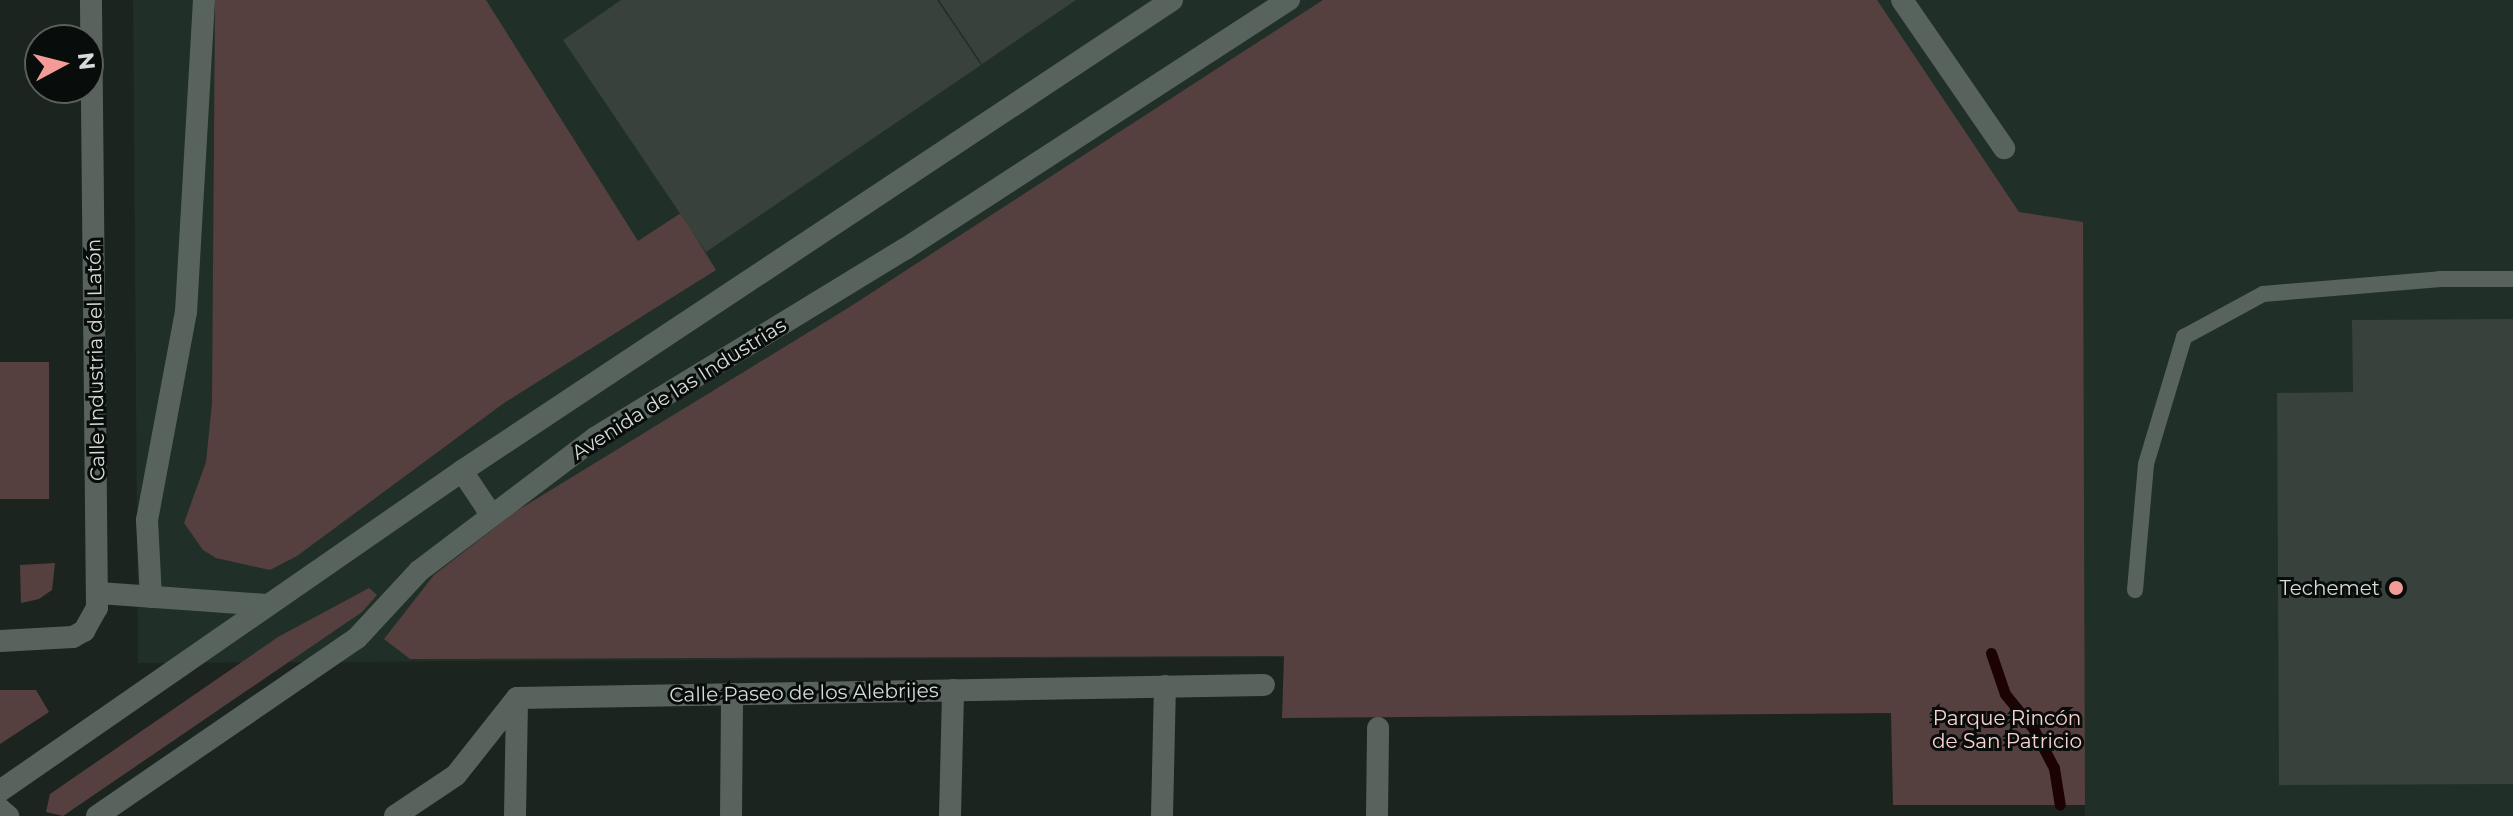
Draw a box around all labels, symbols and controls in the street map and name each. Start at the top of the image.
north arrow [24,24,104,104]
text: N [72,51,101,72]
street label: Calle Industria del Latón [82,239,110,481]
street label: Avenida de las Industrias [567,313,791,465]
place label: Techemet [2279,576,2380,600]
marker: Techemet [2387,579,2405,597]
street label: Calle Paseo de los Alebrijes [669,679,939,707]
park label: Parque Rincón de San Patricio [1932,706,2082,753]

